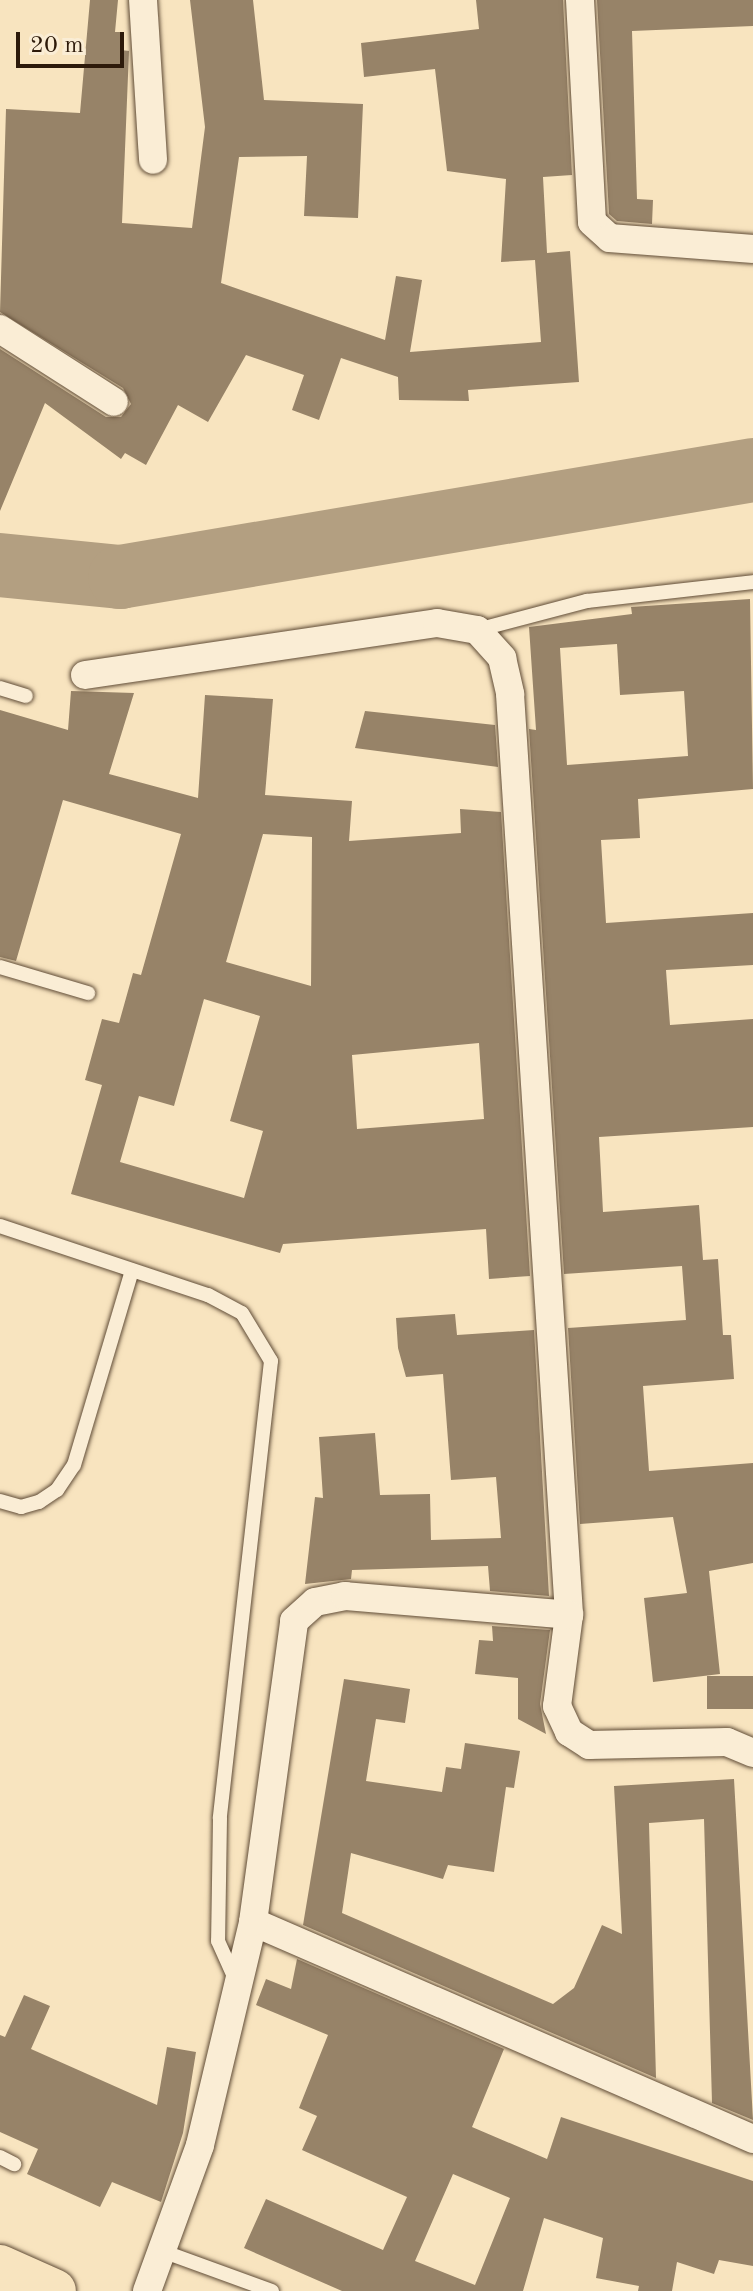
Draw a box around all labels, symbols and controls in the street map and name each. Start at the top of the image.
scale bar [20,16,128,66]
text: 20 m [30,34,84,58]

